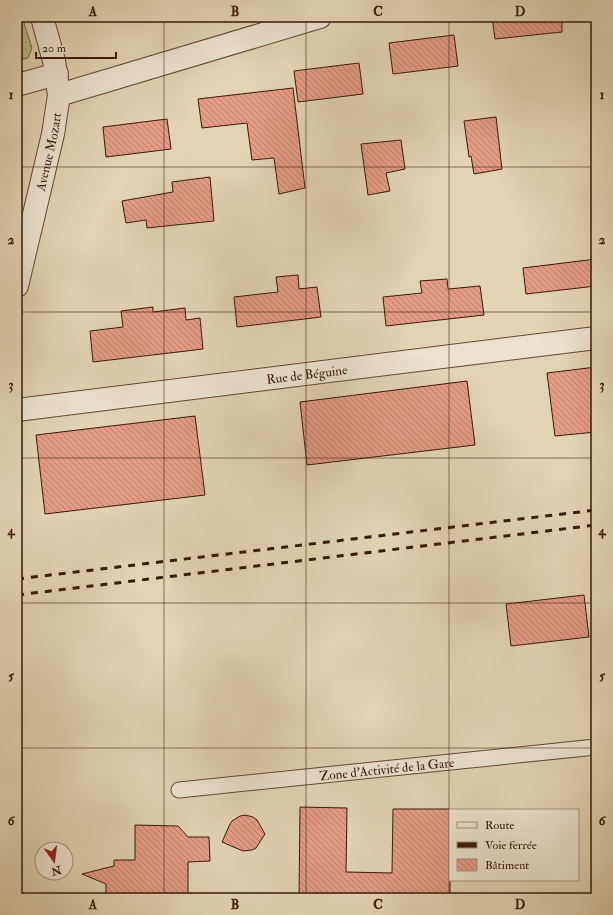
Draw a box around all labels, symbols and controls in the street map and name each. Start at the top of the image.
text: A [88,4,98,20]
text: B [231,4,239,20]
text: C [373,4,383,20]
text: D [515,4,526,20]
scale bar [36,34,116,60]
text: 20 m [42,41,67,56]
text: 1 [9,87,14,103]
text: 1 [600,87,605,103]
street label: Avenue Mozart [33,112,65,194]
text: 2 [8,232,15,248]
text: 2 [599,232,606,248]
street label: Rue de Béguine [265,362,349,388]
text: 3 [9,377,14,393]
text: 3 [600,377,605,393]
text: 4 [6,523,15,539]
text: 4 [597,523,606,539]
text: 5 [8,668,14,684]
text: 5 [599,668,605,684]
street label: Zone d’Activité de la Gare [319,755,456,784]
legend [449,809,579,881]
text: 6 [8,813,16,829]
text: 6 [599,813,607,829]
text: Route [485,818,514,833]
text: Voie ferrée [485,838,537,853]
north arrow [34,841,74,881]
text: Bâtiment [485,858,529,873]
text: N [49,862,64,878]
text: A [88,897,98,913]
text: B [231,897,239,913]
text: C [373,897,383,913]
text: D [515,897,526,913]

